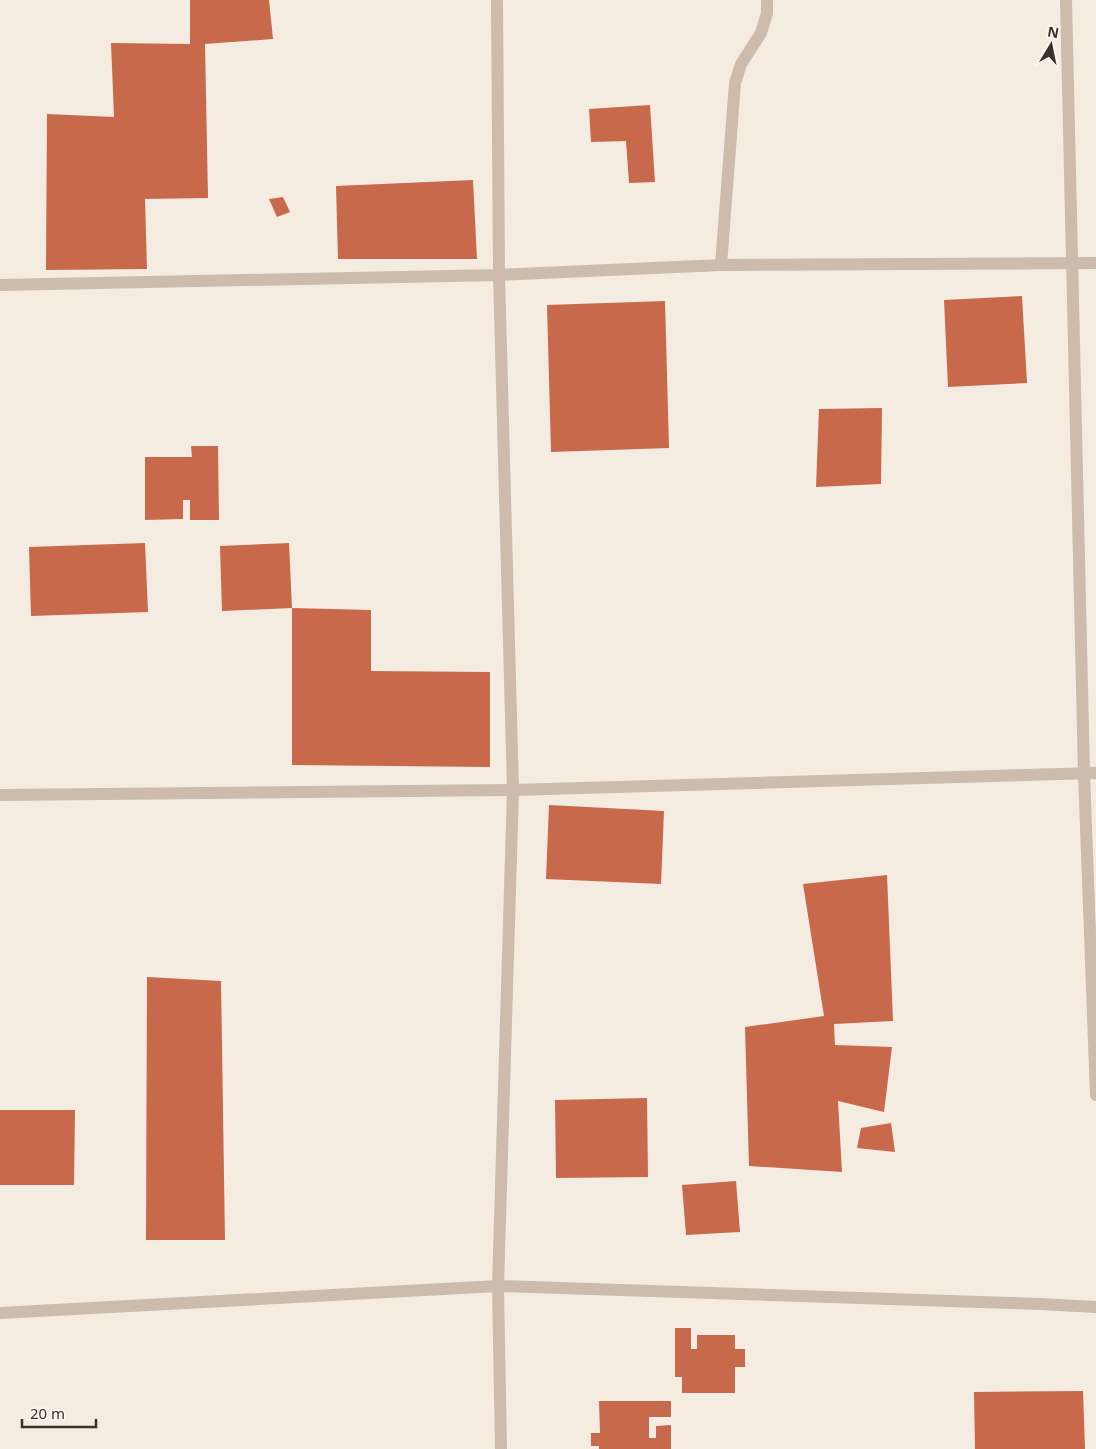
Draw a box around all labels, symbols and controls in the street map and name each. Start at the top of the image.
north arrow [1026,20,1076,70]
text: N [1046,21,1061,42]
scale bar [22,1396,96,1428]
text: 20 m [30,1403,65,1423]

